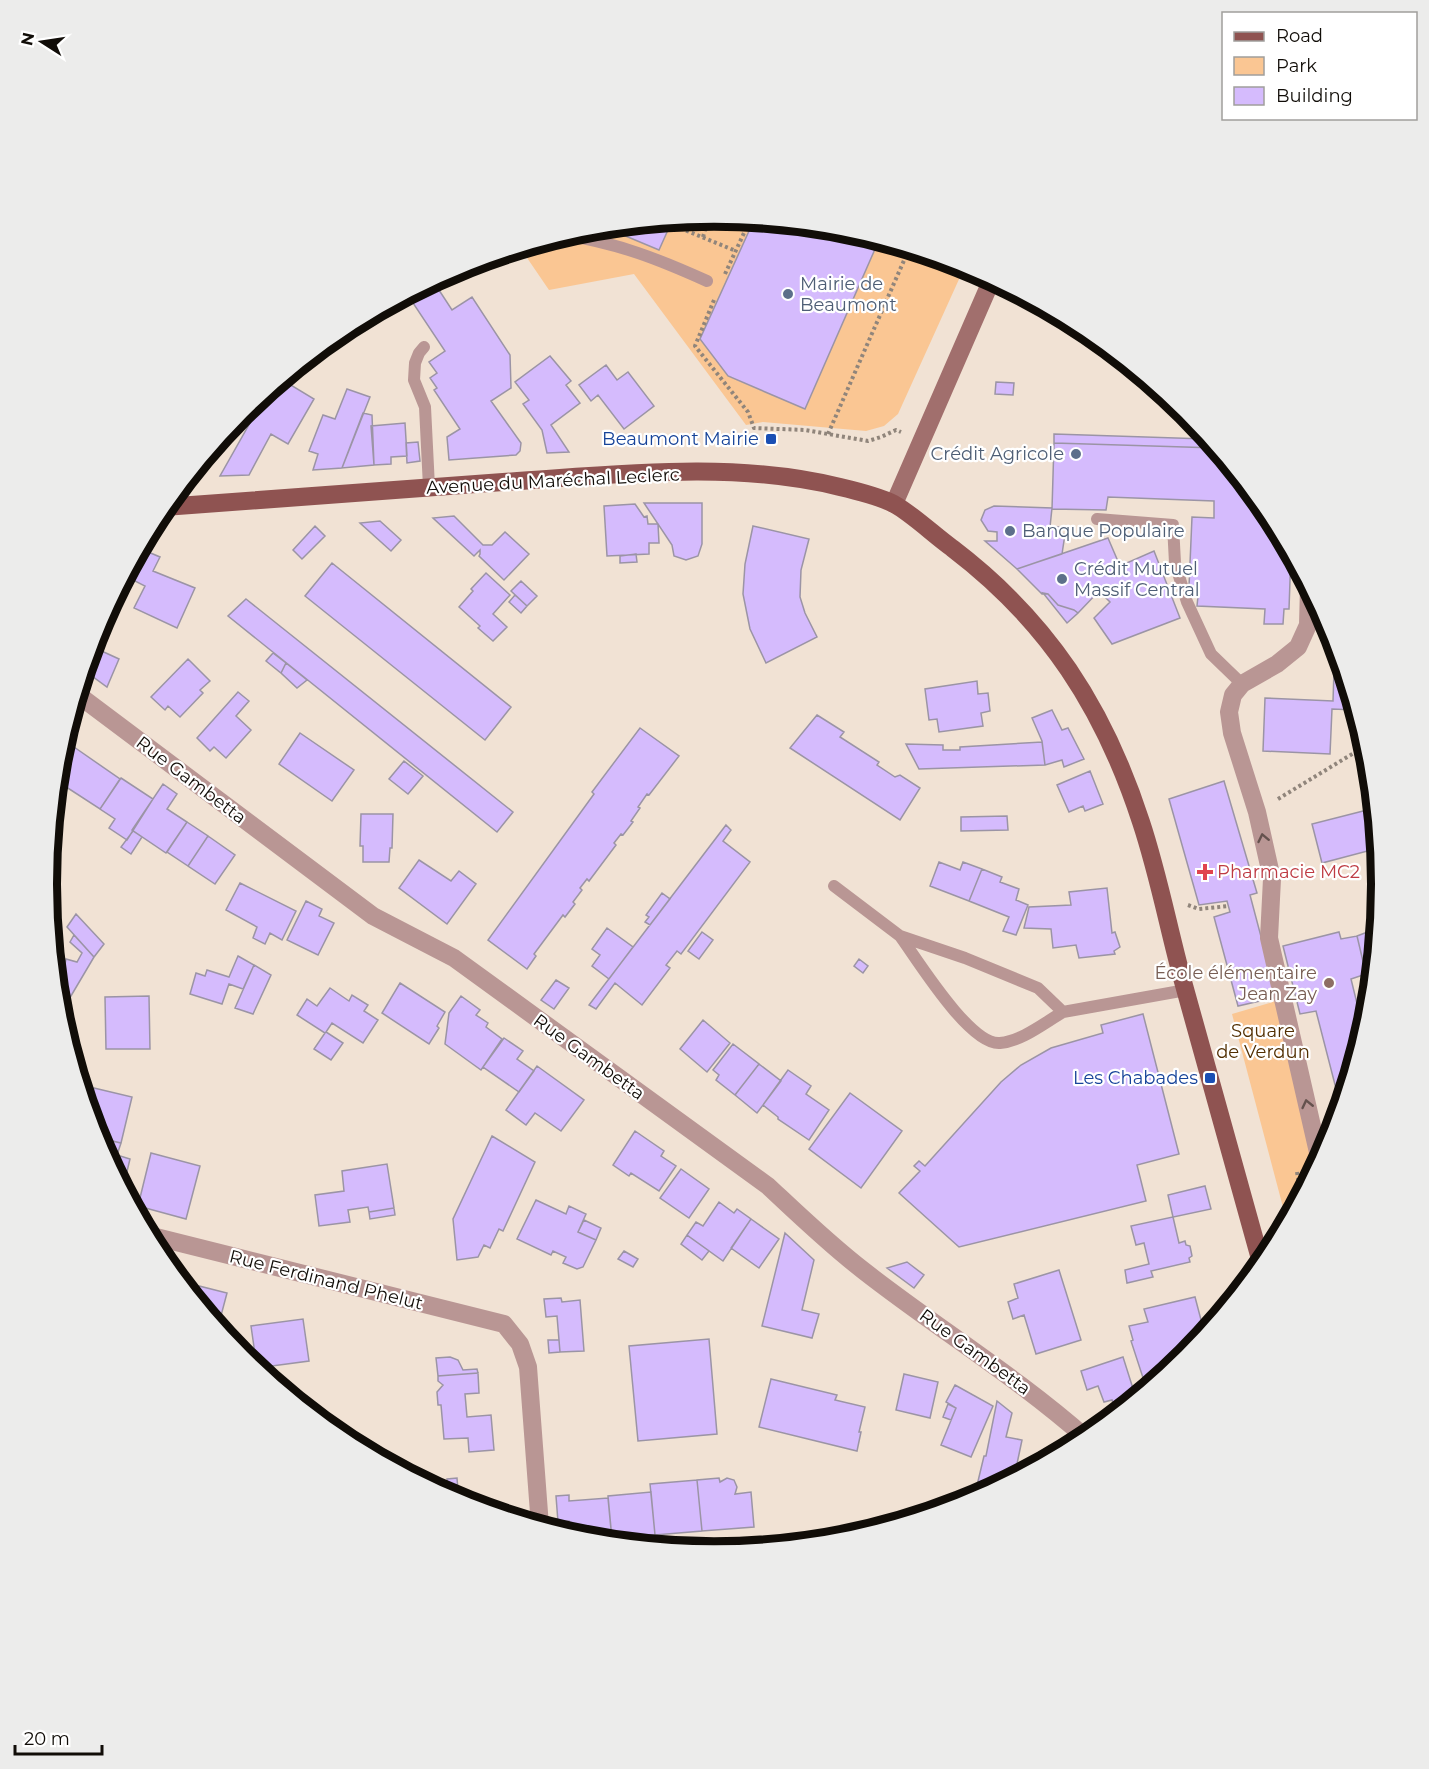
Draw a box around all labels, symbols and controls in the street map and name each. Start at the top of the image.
north arrow [12,12,72,72]
legend [1222,12,1417,120]
text: Road [1276,25,1323,47]
text: N [17,31,38,47]
text: Park [1276,55,1317,77]
text: Building [1276,85,1353,107]
place label: Mairie de Beaumont [800,273,897,316]
marker: Mairie de Beaumont [781,287,795,301]
place label: Beaumont Mairie [602,428,759,450]
marker: Beaumont Mairie [764,432,778,446]
place label: Crédit Agricole [930,443,1064,465]
marker: Crédit Agricole [1069,447,1083,461]
street label: Avenue du Maréchal Leclerc [426,463,680,499]
place label: Banque Populaire [1022,520,1185,542]
marker: Banque Populaire [1003,524,1017,538]
place label: Crédit Mutuel Massif Central [1074,558,1200,601]
marker: Crédit Mutuel Massif Central [1055,572,1069,586]
street label: Rue Gambetta [132,731,250,829]
one-way arrow [1257,834,1270,844]
place label: Pharmacie MC2 [1217,861,1360,883]
marker: Pharmacie MC2 [1198,865,1212,879]
place label: École élémentaire Jean Zay [1154,962,1317,1005]
marker: École élémentaire Jean Zay [1322,976,1336,990]
street label: Rue Gambetta [529,1009,649,1105]
park label: Square de Verdun [1216,1020,1310,1063]
place label: Les Chabades [1073,1067,1198,1089]
marker: Les Chabades [1203,1071,1217,1085]
one-way arrow [1302,1099,1315,1109]
street label: Rue Ferdinand Phelut [227,1245,425,1315]
street label: Rue Gambetta [915,1304,1035,1400]
scale bar [15,1718,102,1756]
text: 20 m [24,1728,70,1750]

